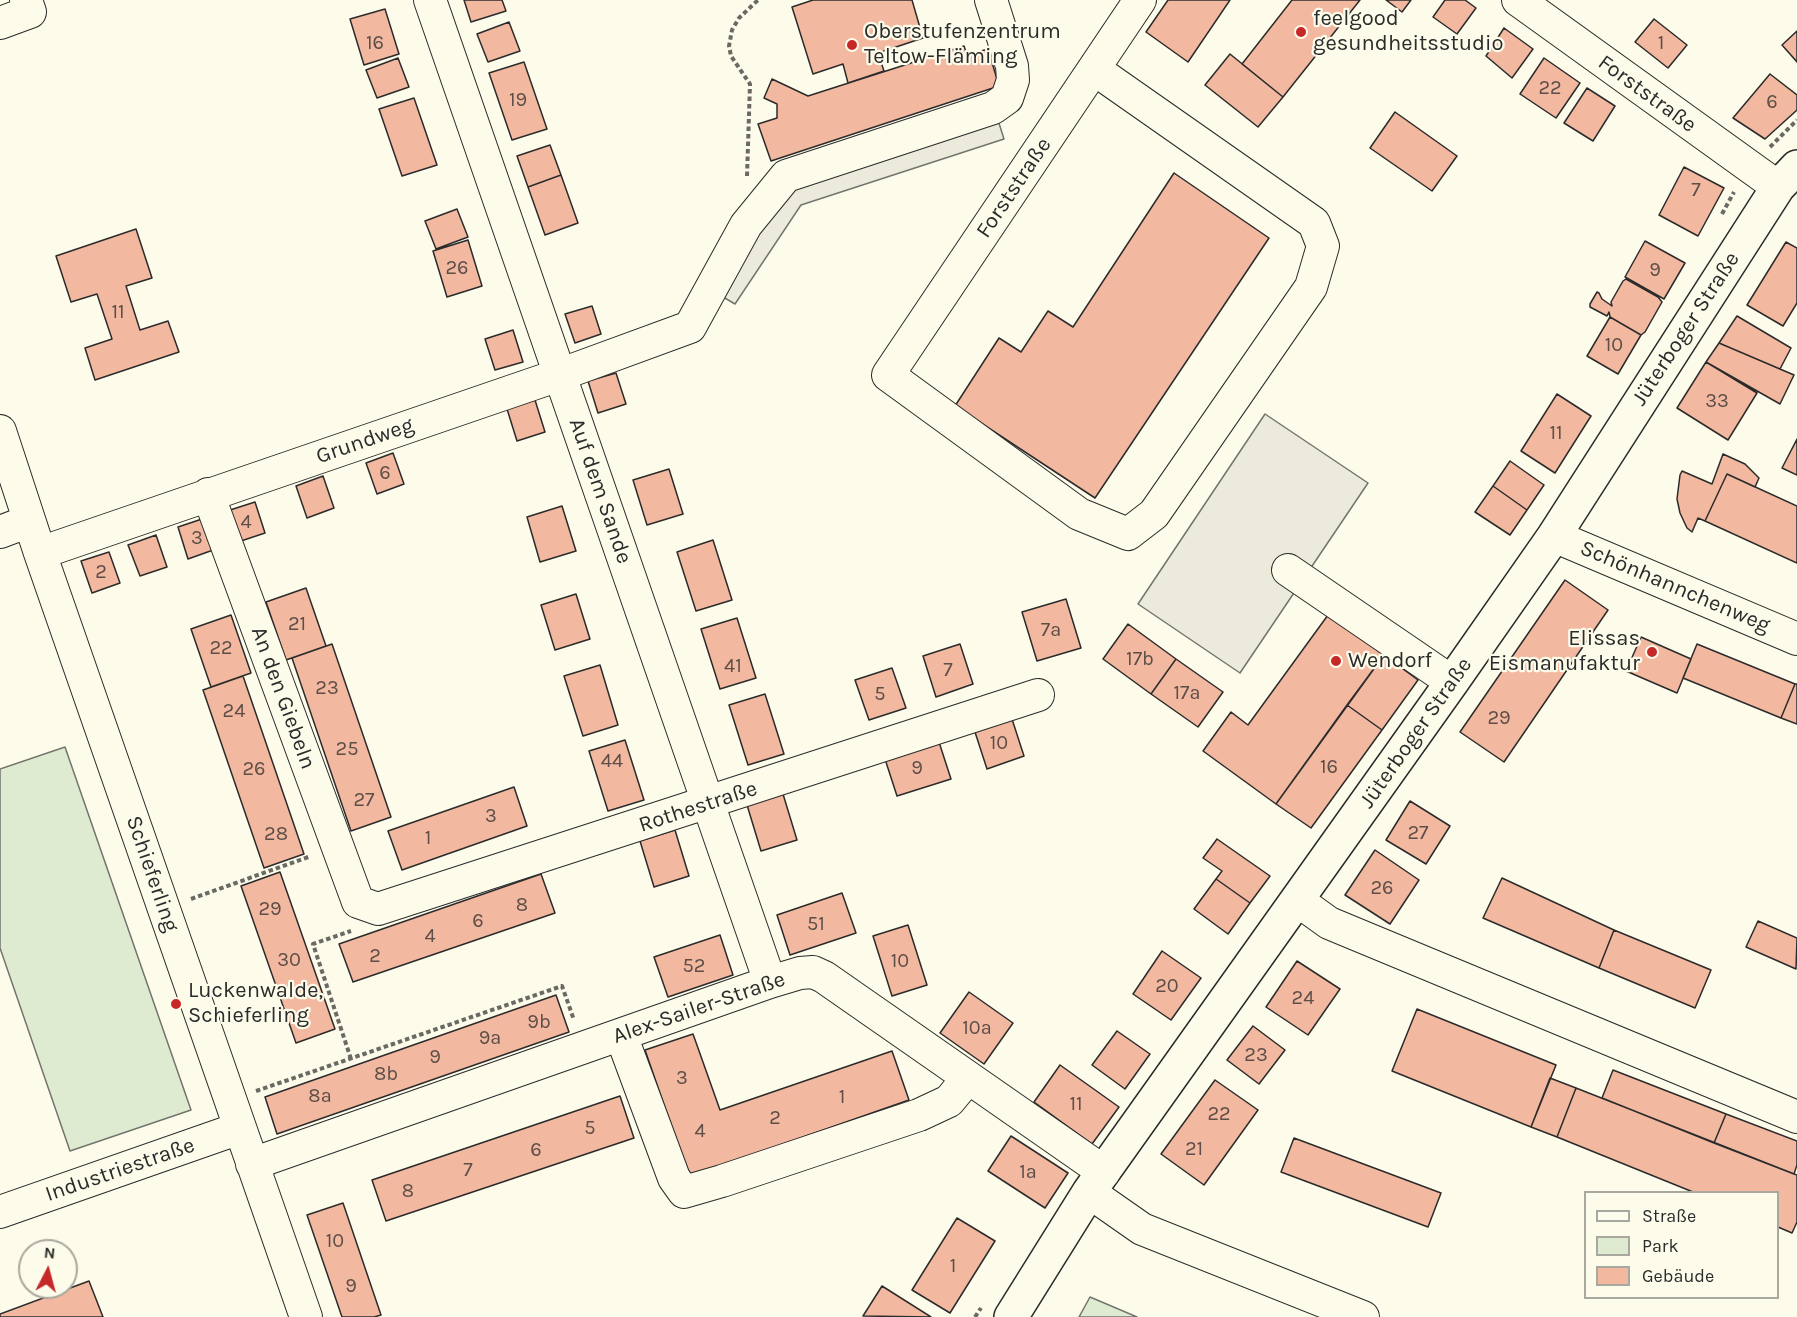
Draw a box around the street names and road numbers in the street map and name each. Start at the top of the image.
street label: Forststraße [1593,49,1701,139]
street label: Forststraße [971,133,1057,243]
street label: Jüterboger Straße [1626,247,1746,411]
street label: Grundweg [313,412,417,470]
street label: Auf dem Sande [563,415,637,567]
street label: Schönhannchenweg [1576,535,1774,639]
street label: An den Giebeln [245,623,321,773]
street label: Jüterboger Straße [1354,652,1478,814]
street label: Rothestraße [635,775,761,839]
street label: Schieferling [120,813,184,935]
street label: Alex-Sailer-Straße [609,966,789,1050]
street label: Industriestraße [42,1132,198,1208]

